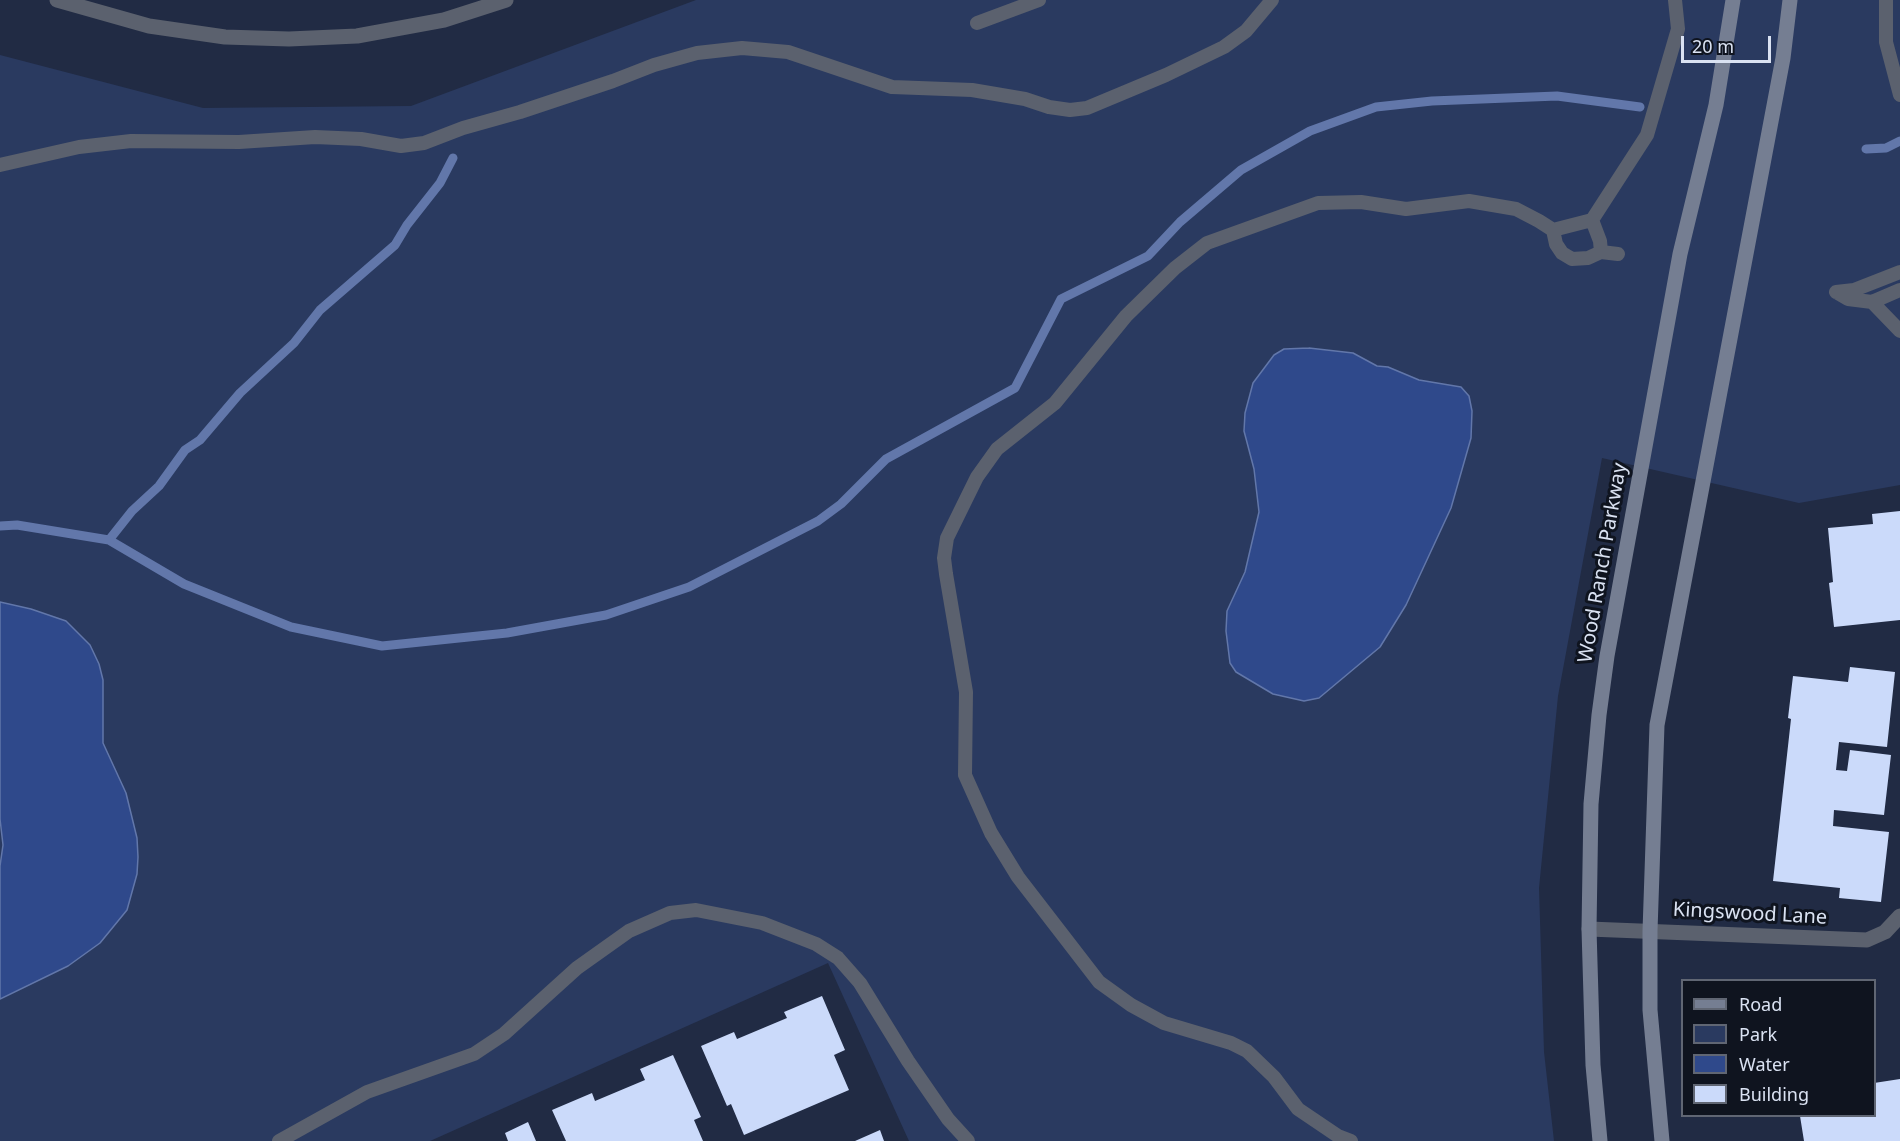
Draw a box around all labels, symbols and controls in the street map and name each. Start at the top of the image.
scale bar [1684,24,1774,62]
text: 20 m [1692,34,1734,58]
street label: Wood Ranch Parkway [1574,461,1632,665]
street label: Kingswood Lane [1672,898,1828,930]
legend [1681,979,1876,1117]
text: Road [1739,992,1782,1016]
text: Park [1739,1022,1777,1046]
text: Water [1739,1052,1790,1076]
text: Building [1739,1082,1809,1106]

